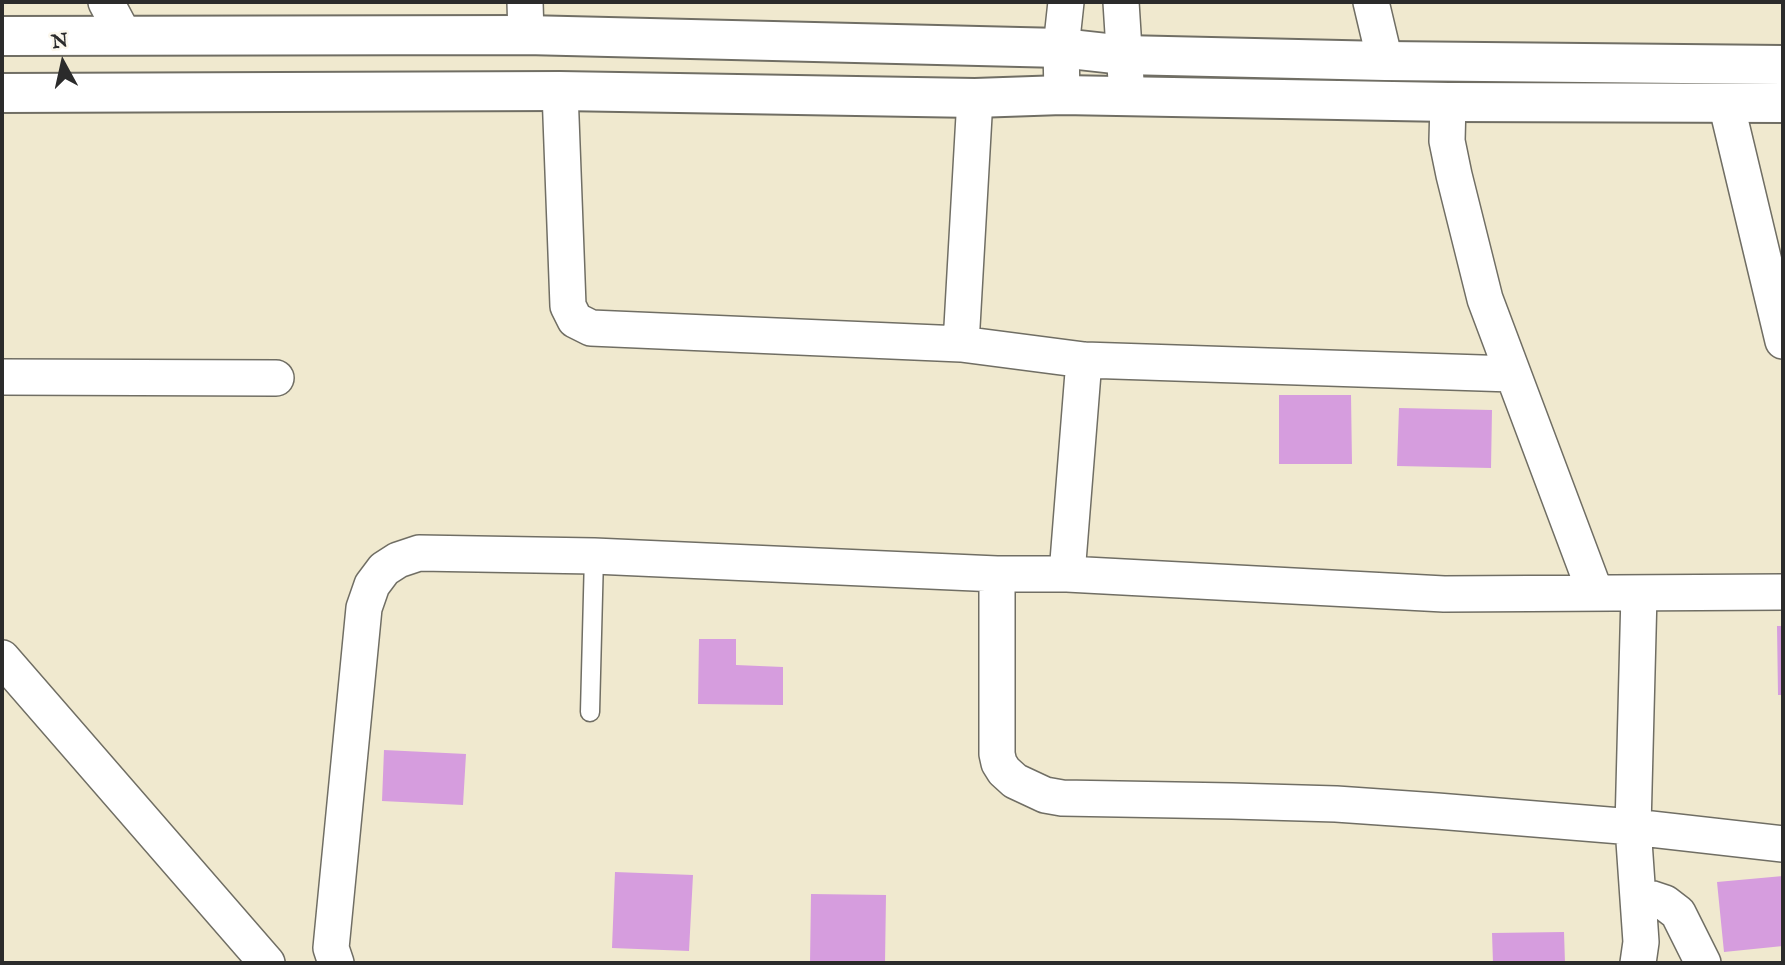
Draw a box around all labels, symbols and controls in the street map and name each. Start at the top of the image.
north arrow [28,28,98,98]
text: N [50,29,70,55]

